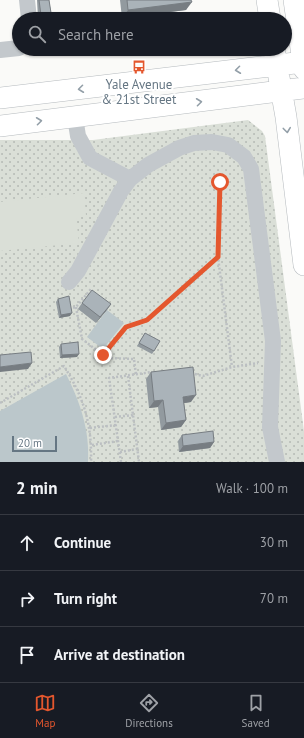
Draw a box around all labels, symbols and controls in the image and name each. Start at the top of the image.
search box [12,12,292,56]
icon: search [26,23,48,45]
text: Search here [58,25,134,44]
bus stop icon: Yale Avenue & 21st Street [131,59,147,75]
one-way arrow [235,65,241,74]
place label: Yale Avenue & 21st Street [102,76,177,108]
one-way arrow [78,84,84,93]
one-way arrow [196,97,202,106]
one-way arrow [36,117,42,126]
one-way arrow [282,127,291,133]
route start [211,173,229,191]
route end [94,346,112,364]
scale bar [12,434,57,453]
text: 20 m [18,436,42,450]
text: 2 min [16,477,57,499]
text: Walk · 100 m [216,480,288,497]
icon: ahead [16,532,38,554]
text: Continue [54,533,111,552]
text: 30 m [260,534,288,551]
icon: right [16,588,38,610]
text: Turn right [54,589,117,608]
text: 70 m [260,590,288,607]
icon: arrive [16,644,38,666]
text: Arrive at destination [54,645,185,664]
tab: Map [34,692,56,730]
tab: Directions [125,692,173,730]
tab: Saved [242,692,270,730]

